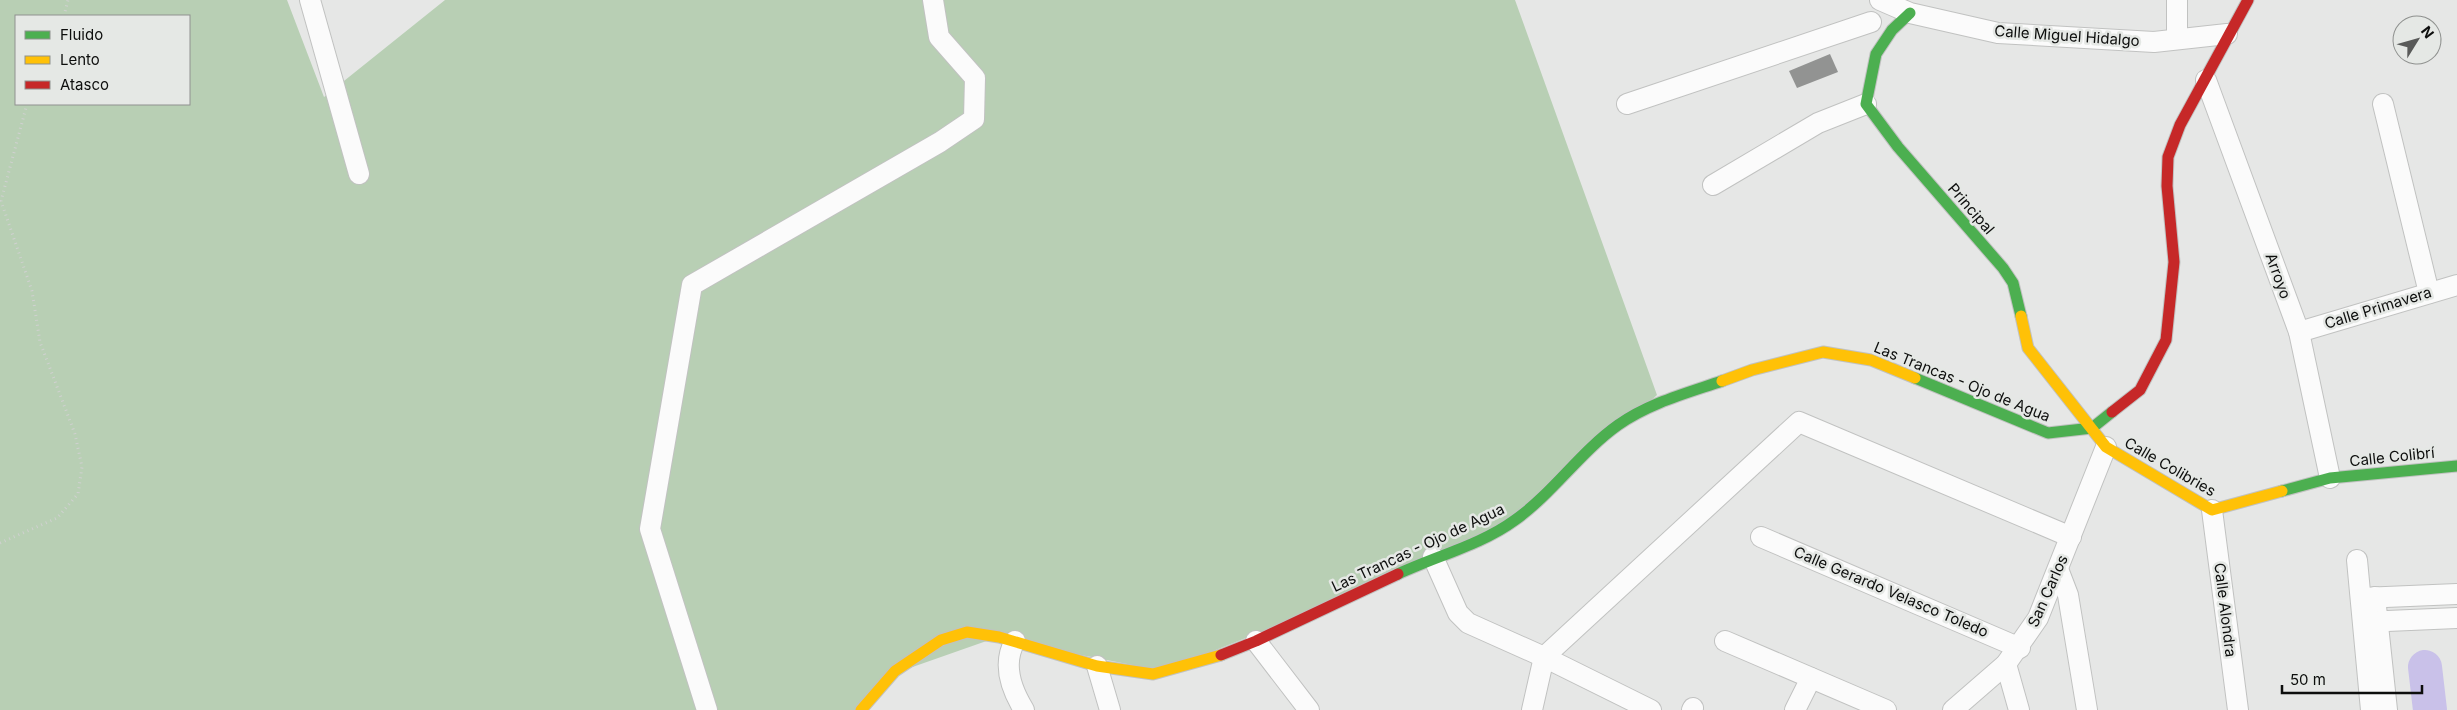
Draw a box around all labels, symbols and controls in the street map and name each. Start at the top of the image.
legend [15,15,190,105]
north arrow [2392,15,2442,65]
street label: Calle Miguel Hidalgo [1994,21,2140,50]
text: N [2418,22,2438,41]
text: Fluido [60,25,103,44]
text: Lento [60,50,100,69]
text: Atasco [60,75,109,94]
street label: Principal [1944,179,1999,238]
street label: Arroyo [2261,250,2296,301]
street label: Calle Primavera [2322,282,2434,333]
street label: Las Trancas - Ojo de Agua [1871,337,2053,426]
street label: Calle Colibries [2121,433,2219,500]
street label: Calle Colibrí [2348,443,2436,470]
street label: Las Trancas - Ojo de Agua [1328,499,1507,596]
street label: Calle Gerardo Velasco Toledo [1791,542,1991,641]
street label: San Carlos [2023,552,2072,630]
street label: Calle Alondra [2210,562,2241,658]
scale bar [2282,662,2422,694]
text: 50 m [2290,670,2326,689]

